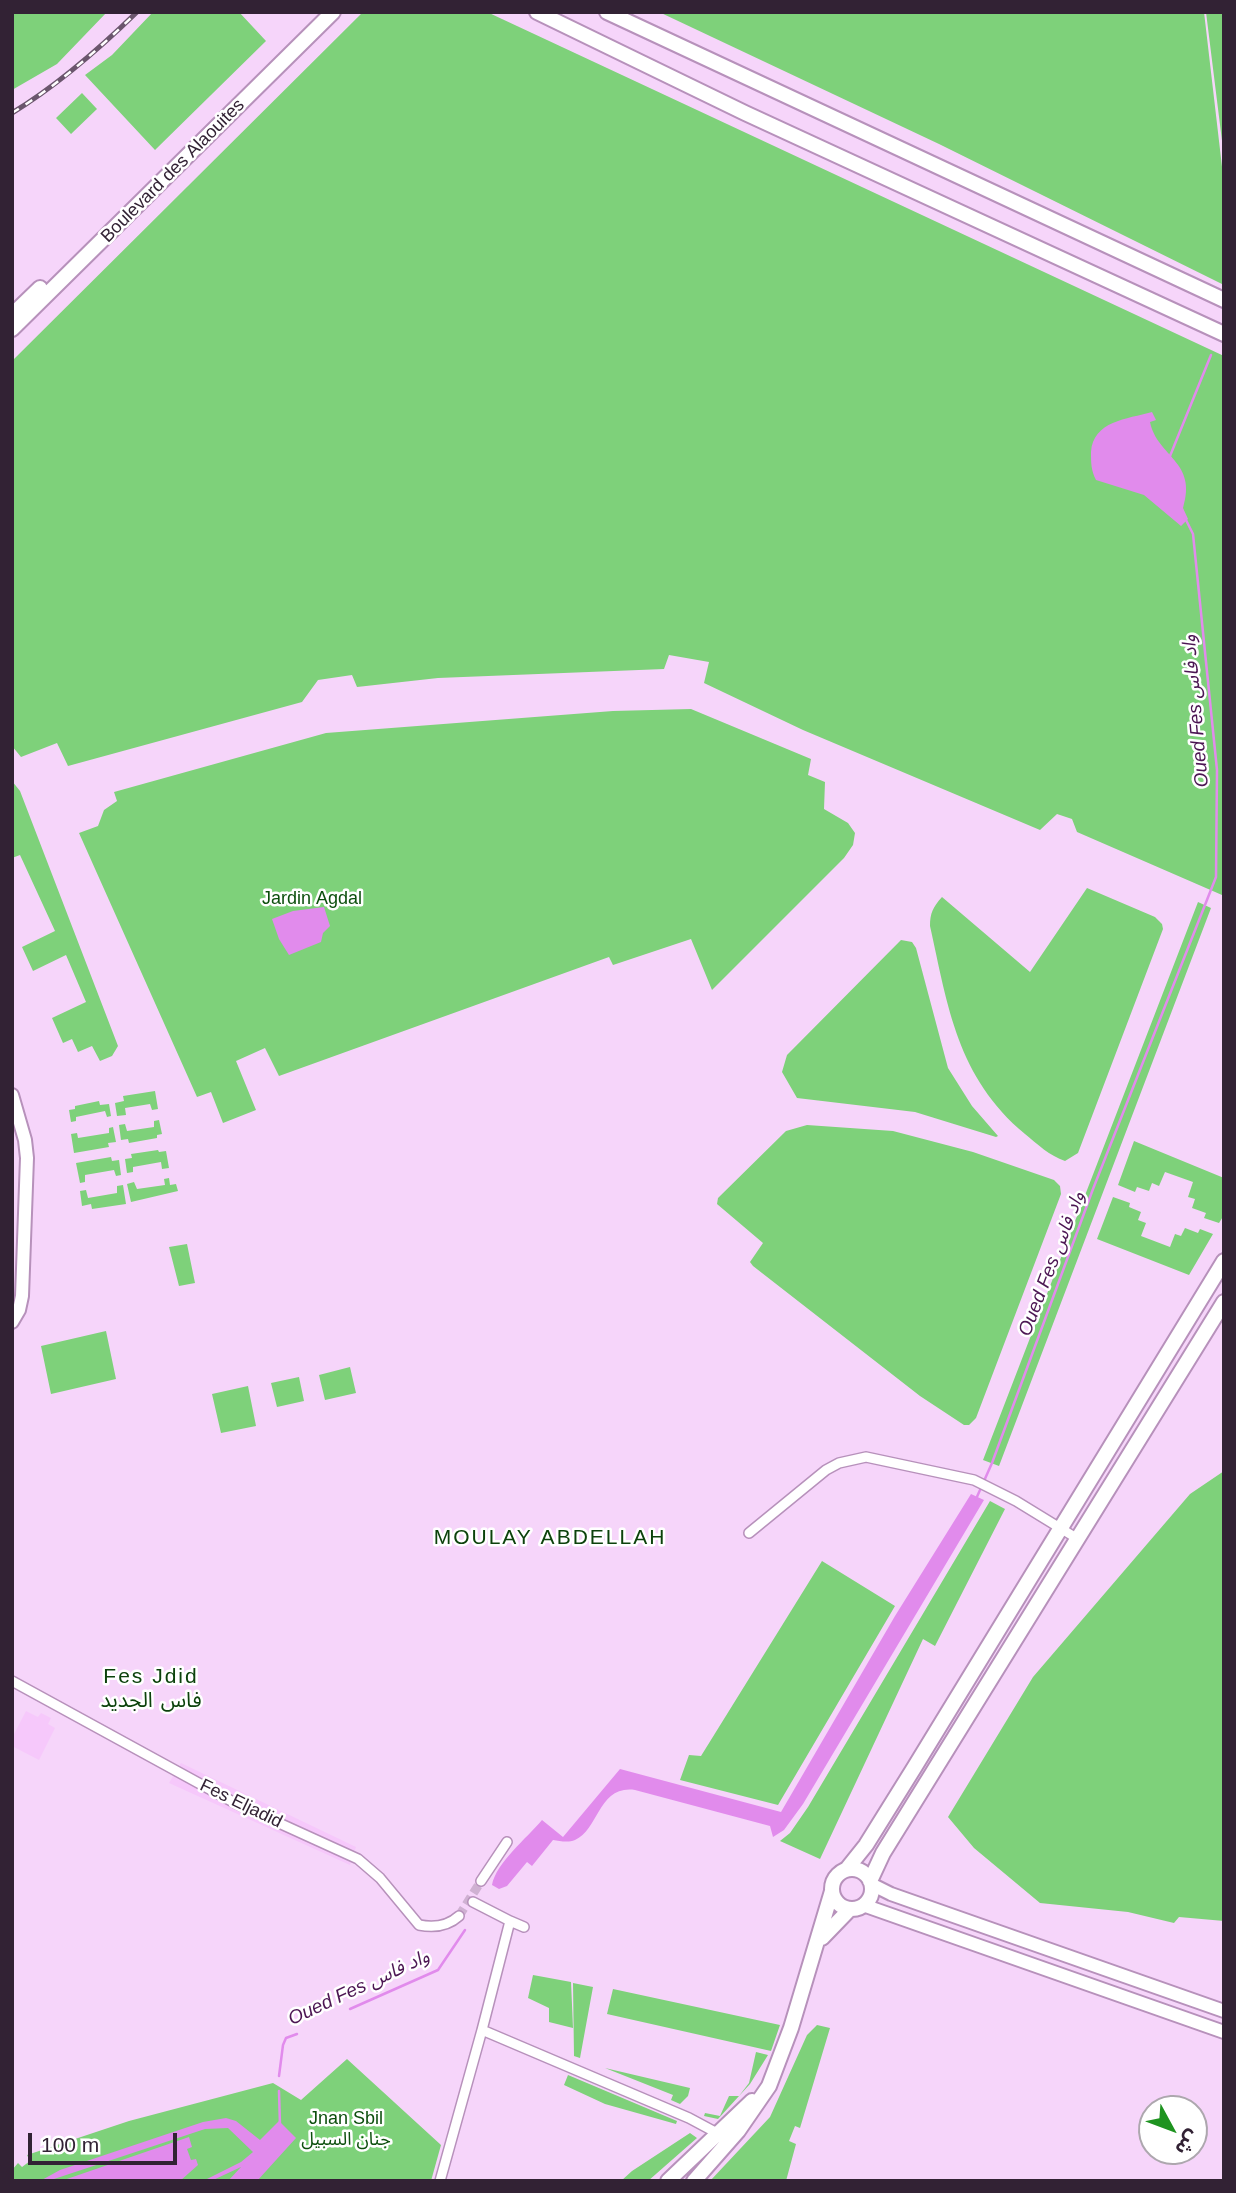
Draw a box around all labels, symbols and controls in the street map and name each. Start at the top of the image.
street label: Boulevard des Alaouites [97,95,249,247]
water label: Oued Fes واد فاس [1178,634,1214,788]
park label: Jardin Agdal [262,888,362,910]
water label: Oued Fes واد فاس [1014,1188,1090,1340]
district label: MOULAY ABDELLAH [436,1525,664,1551]
district label: Fes Jdid فاس الجديد [101,1664,201,1714]
street label: Fes Eljadid [196,1775,286,1833]
water label: Oued Fes واد فاس [285,1945,433,2031]
north arrow [1138,2095,1208,2165]
park label: Jnan Sbil جنان السبيل [301,2108,391,2150]
scale bar [32,2120,180,2164]
text: ش [1171,2126,1204,2160]
text: 100 m [41,2133,99,2156]

